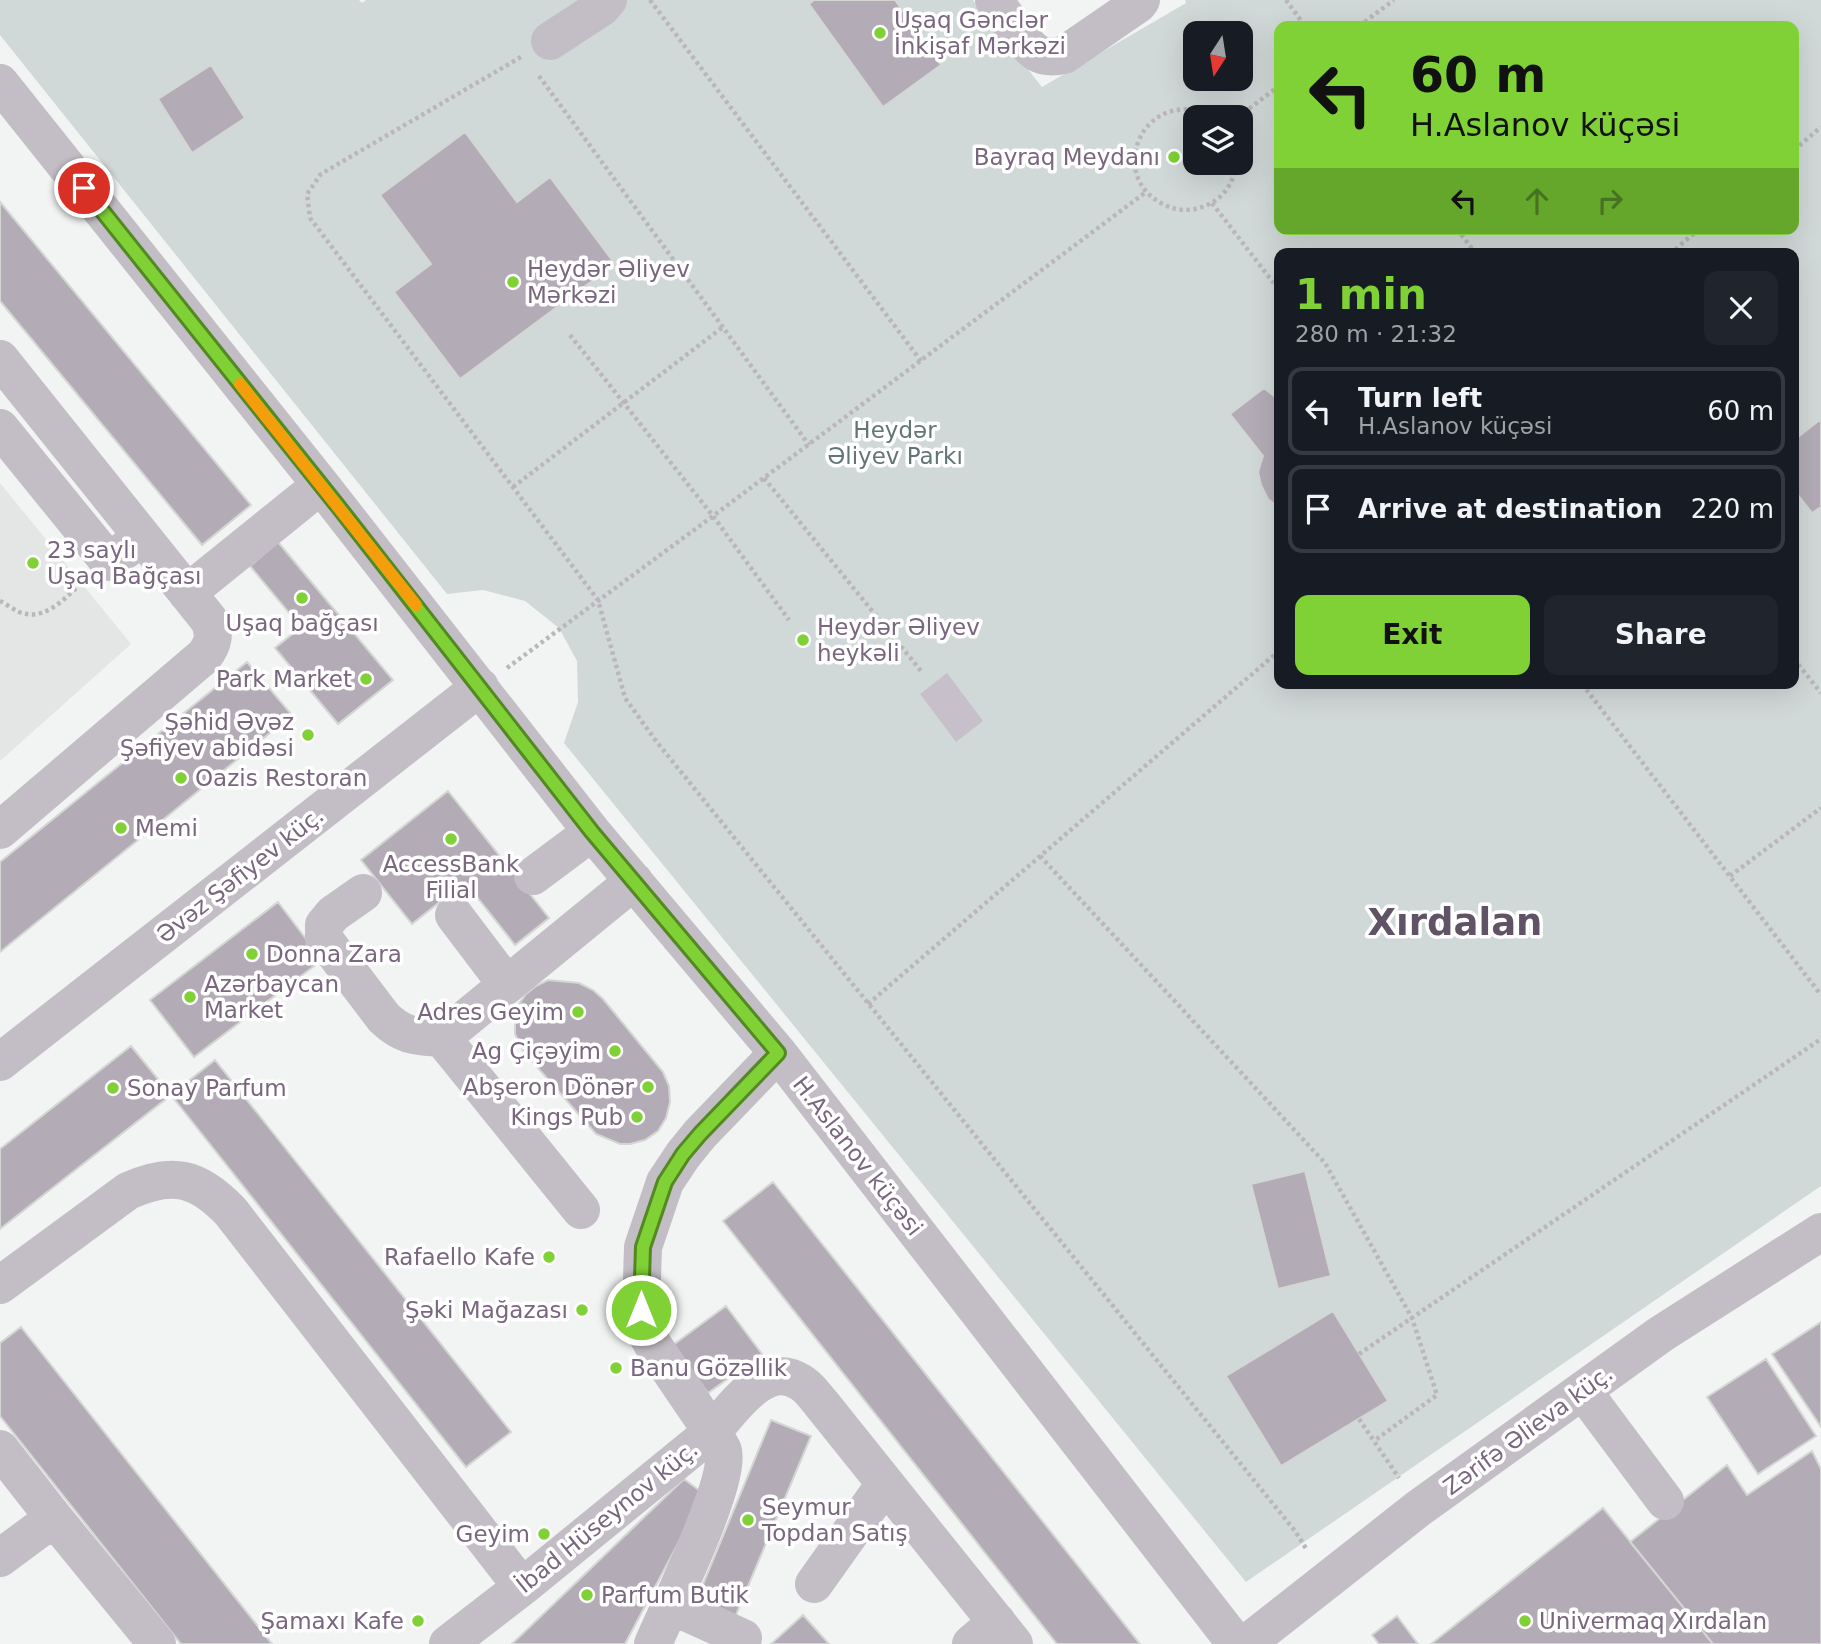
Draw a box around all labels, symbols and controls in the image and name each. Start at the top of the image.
place label: Uşaq Gənclər İnkişaf Mərkəzi [894,7,1066,59]
north arrow [1183,21,1253,91]
map controls [1183,21,1253,175]
marker: Uşaq Gənclər İnkişaf Mərkəzi [872,25,888,41]
text: 60 m [1410,47,1546,104]
icon: left [1295,49,1386,140]
button: layers [1183,105,1253,175]
text: H.Aslanov küçəsi [1410,106,1680,144]
place label: Bayraq Meydanı [974,144,1160,170]
marker: Bayraq Meydanı [1166,149,1182,165]
pin [54,158,114,218]
icon: arrive [65,169,103,207]
icon: left [1445,182,1483,220]
icon: ahead [1518,182,1556,220]
icon: right [1591,182,1629,220]
place label: Heydər Əliyev Mərkəzi [527,256,690,308]
text: 1 min [1295,270,1427,319]
button: close [1704,271,1778,345]
marker: Heydər Əliyev Mərkəzi [505,274,521,290]
text: 280 m · 21:32 [1295,321,1457,347]
text: Turn left [1358,383,1482,413]
icon: left [1299,392,1337,430]
text: 60 m [1707,396,1774,426]
text: H.Aslanov küçəsi [1358,413,1552,439]
park label: Heydər Əliyev Parkı [827,417,963,469]
icon: arrive [1299,490,1337,528]
text: Arrive at destination [1358,494,1662,524]
text: 220 m [1691,494,1774,524]
place label: 23 saylı Uşaq Bağçası [47,537,201,589]
marker: 23 saylı Uşaq Bağçası [25,555,41,571]
marker: Uşaq bağçası [294,590,310,606]
button: Exit [1295,595,1530,675]
button: Share [1544,595,1778,675]
place label: Uşaq bağçası [225,610,379,636]
place label: Heydər Əliyev heykəli [817,614,980,666]
marker: Heydər Əliyev heykəli [795,632,811,648]
place label: Park Market [216,666,352,692]
marker: Park Market [358,671,374,687]
place label: Şəhid Əvəz Şəfiyev abidəsi [120,709,294,761]
marker: Şəhid Əvəz Şəfiyev abidəsi [300,727,316,743]
place label: Oazis Restoran [195,765,367,791]
marker: Oazis Restoran [173,770,189,786]
street label: Əvəz Şəfiyev küç. [151,802,329,948]
place label: Memi [135,815,198,841]
marker: Memi [113,820,129,836]
marker: AccessBank Filial [443,831,459,847]
place label: AccessBank Filial [383,851,520,903]
district label: Xırdalan [1368,901,1542,944]
place label: Donna Zara [266,941,402,967]
marker: Donna Zara [244,946,260,962]
place label: Azərbaycan Market [204,971,339,1023]
marker: Azərbaycan Market [182,989,198,1005]
place label: Adres Geyim [417,999,564,1025]
marker: Adres Geyim [570,1004,586,1020]
place label: Ag Çiçəyim [472,1038,601,1064]
marker: Ag Çiçəyim [607,1043,623,1059]
street label: H.Aslanov küçəsi [788,1071,928,1241]
place label: Abşeron Dönər [463,1074,635,1100]
place label: Sonay Parfum [127,1075,287,1101]
marker: Abşeron Dönər [640,1079,656,1095]
marker: Sonay Parfum [105,1080,121,1096]
place label: Kings Pub [510,1104,623,1130]
marker: Kings Pub [629,1109,645,1125]
place label: Rafaello Kafe [384,1244,535,1270]
marker: Rafaello Kafe [541,1249,557,1265]
position arrow [604,1273,678,1347]
place label: Şəki Mağazası [405,1297,568,1323]
marker: Şəki Mağazası [574,1302,590,1318]
place label: Banu Gözəllik [630,1355,788,1381]
marker: Banu Gözəllik [608,1360,624,1376]
street label: Zərifə Əlieva küç. [1438,1360,1618,1500]
street label: İbad Hüseynov küç. [510,1435,703,1598]
place label: Seymur Topdan Satış [761,1494,907,1546]
marker: Seymur Topdan Satış [740,1512,756,1528]
place label: Geyim [456,1521,530,1547]
marker: Geyim [536,1526,552,1542]
place label: Parfum Butik [601,1582,750,1608]
marker: Parfum Butik [579,1587,595,1603]
place label: Şamaxı Kafe [260,1608,404,1634]
place label: Univermaq Xırdalan [1539,1608,1767,1634]
marker: Şamaxı Kafe [410,1613,426,1629]
marker: Univermaq Xırdalan [1517,1613,1533,1629]

